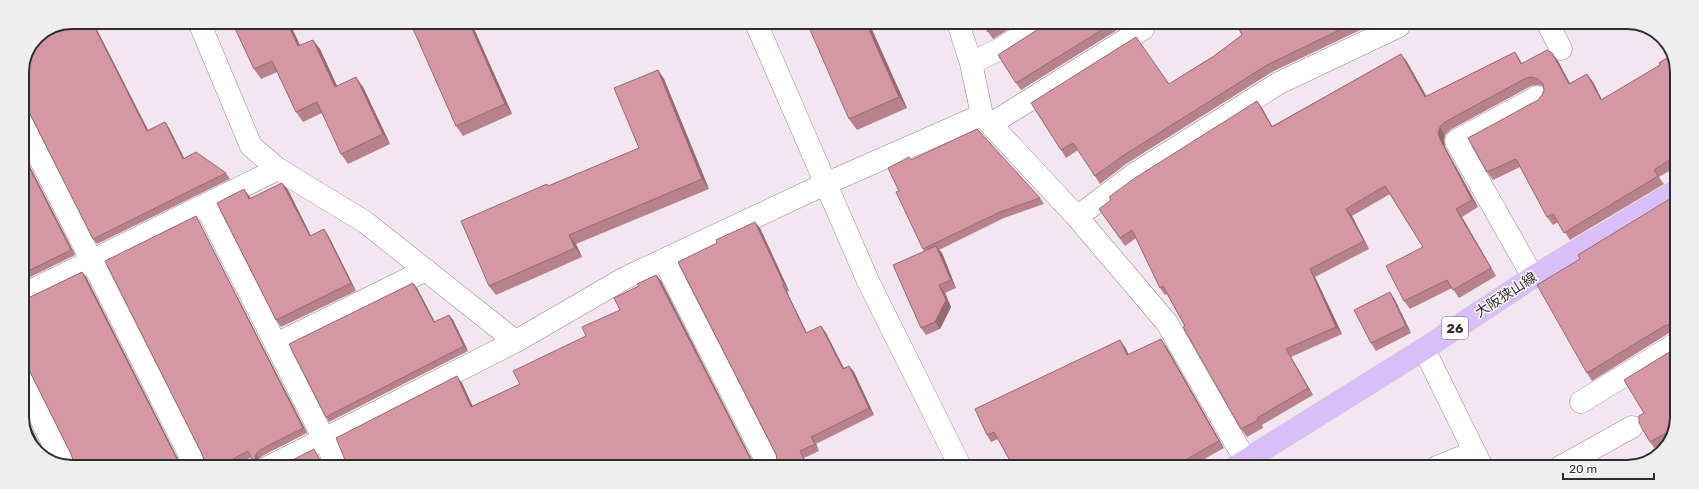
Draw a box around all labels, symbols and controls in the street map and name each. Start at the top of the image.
street label: 大阪狭山線 [1472,269,1540,321]
road number: 26 [1442,317,1468,339]
scale bar [1563,455,1654,481]
text: 20 m [1569,462,1597,476]

